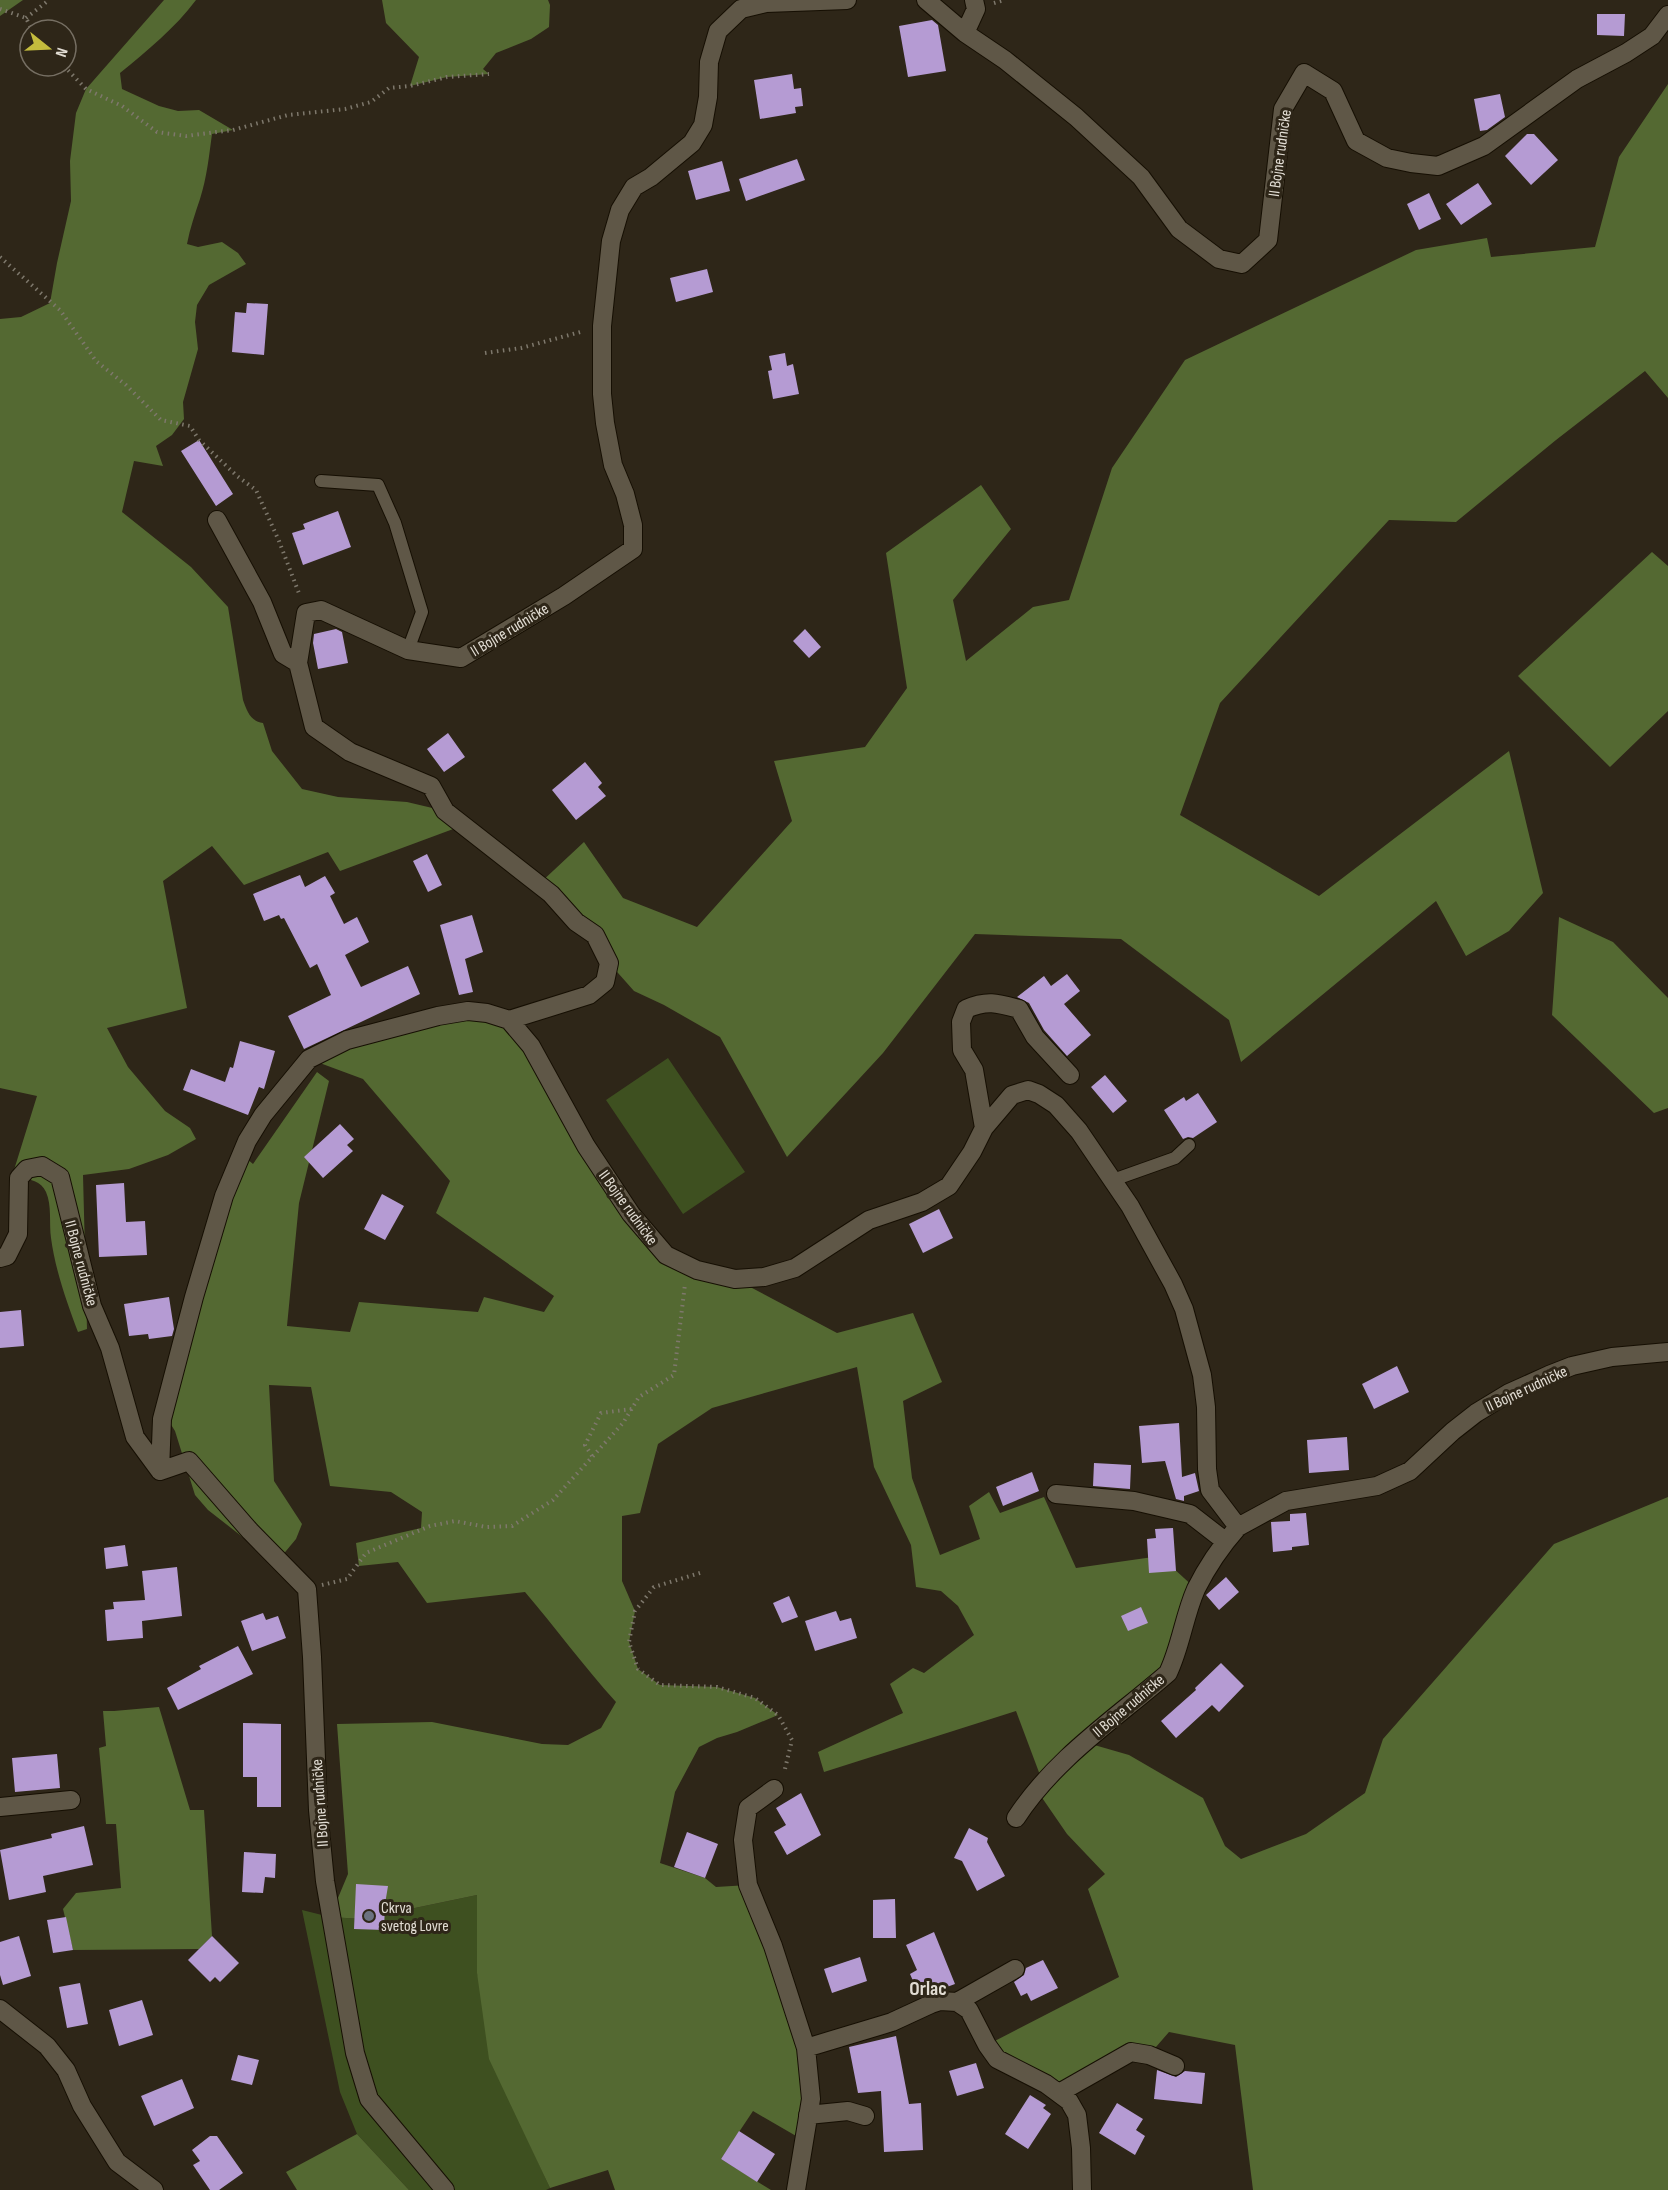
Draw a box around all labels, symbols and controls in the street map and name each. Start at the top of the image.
north arrow [18,18,78,78]
text: N [50,45,71,59]
street label: II Bojne rudničke [1265,108,1296,198]
street label: II Bojne rudničke [467,600,552,661]
street label: II Bojne rudničke [594,1167,661,1249]
street label: II Bojne rudničke [60,1218,101,1308]
street label: II Bojne rudničke [1483,1362,1570,1417]
street label: II Bojne rudničke [1089,1671,1169,1742]
street label: II Bojne rudničke [308,1758,333,1847]
place label: Ckrva svetog Lovre [381,1899,449,1936]
marker: Ckrva svetog Lovre [362,1909,376,1923]
district label: Orlac [909,1977,947,2001]

